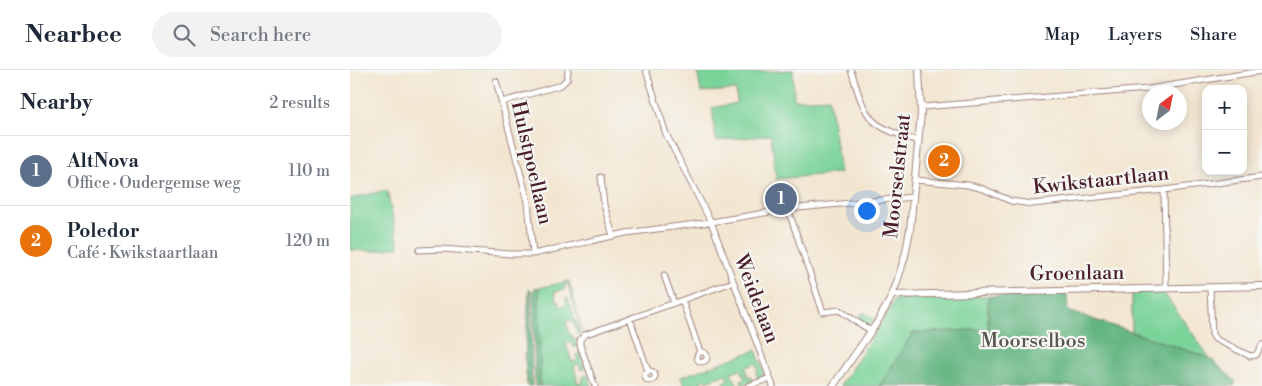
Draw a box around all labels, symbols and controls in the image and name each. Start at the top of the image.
search box [152,12,502,57]
text: Nearbee [25,20,122,50]
icon: search [170,21,198,49]
text: Search here [210,23,311,47]
text: Map [1045,23,1080,46]
text: Layers [1108,23,1162,46]
text: Share [1190,23,1237,46]
north arrow [1142,85,1187,130]
map controls [1202,85,1247,175]
button: + [1202,85,1247,130]
text: Nearby [20,90,93,116]
text: 2 results [269,93,330,113]
street label: Hulstpoellaan [505,99,557,227]
street label: Moorselstraat [879,112,917,240]
button: − [1202,130,1247,175]
pin: 2 [928,142,960,180]
text: AltNova [67,149,139,173]
text: 1 [32,161,40,181]
text: 110 m [288,161,330,181]
street label: Kwikstaartlaan [1032,161,1170,201]
text: Office · Oudergemse weg [67,173,241,193]
pin: 1 [765,180,797,218]
your location [854,198,880,224]
text: Poledor [67,219,140,243]
text: 2 [31,231,41,251]
text: 120 m [286,231,330,251]
text: Café · Kwikstaartlaan [67,243,218,263]
street label: Weidelaan [727,250,784,347]
street label: Groenlaan [1030,261,1125,287]
park label: Moorselbos [981,329,1085,354]

